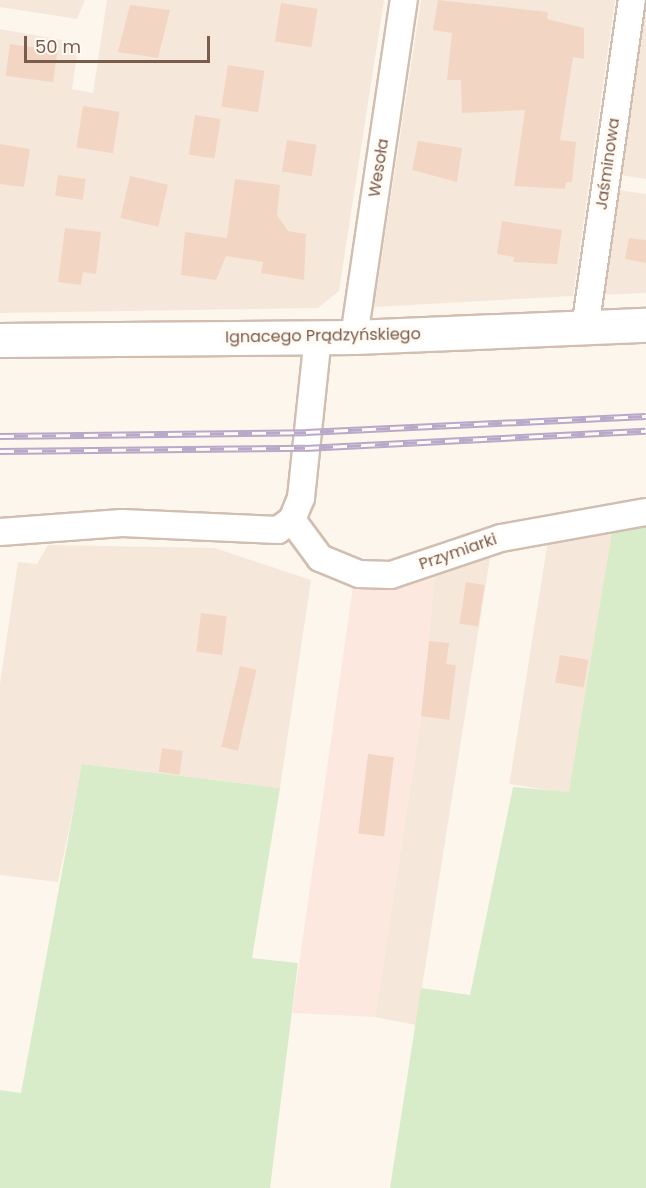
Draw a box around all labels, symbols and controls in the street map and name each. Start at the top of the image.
scale bar [27,24,213,62]
text: 50 m [35,34,81,59]
street label: Jaśminowa [592,117,624,211]
street label: Wesoła [365,137,393,199]
street label: Ignacego Prądzyńskiego [225,325,421,347]
street label: Przymiarki [417,530,499,574]

